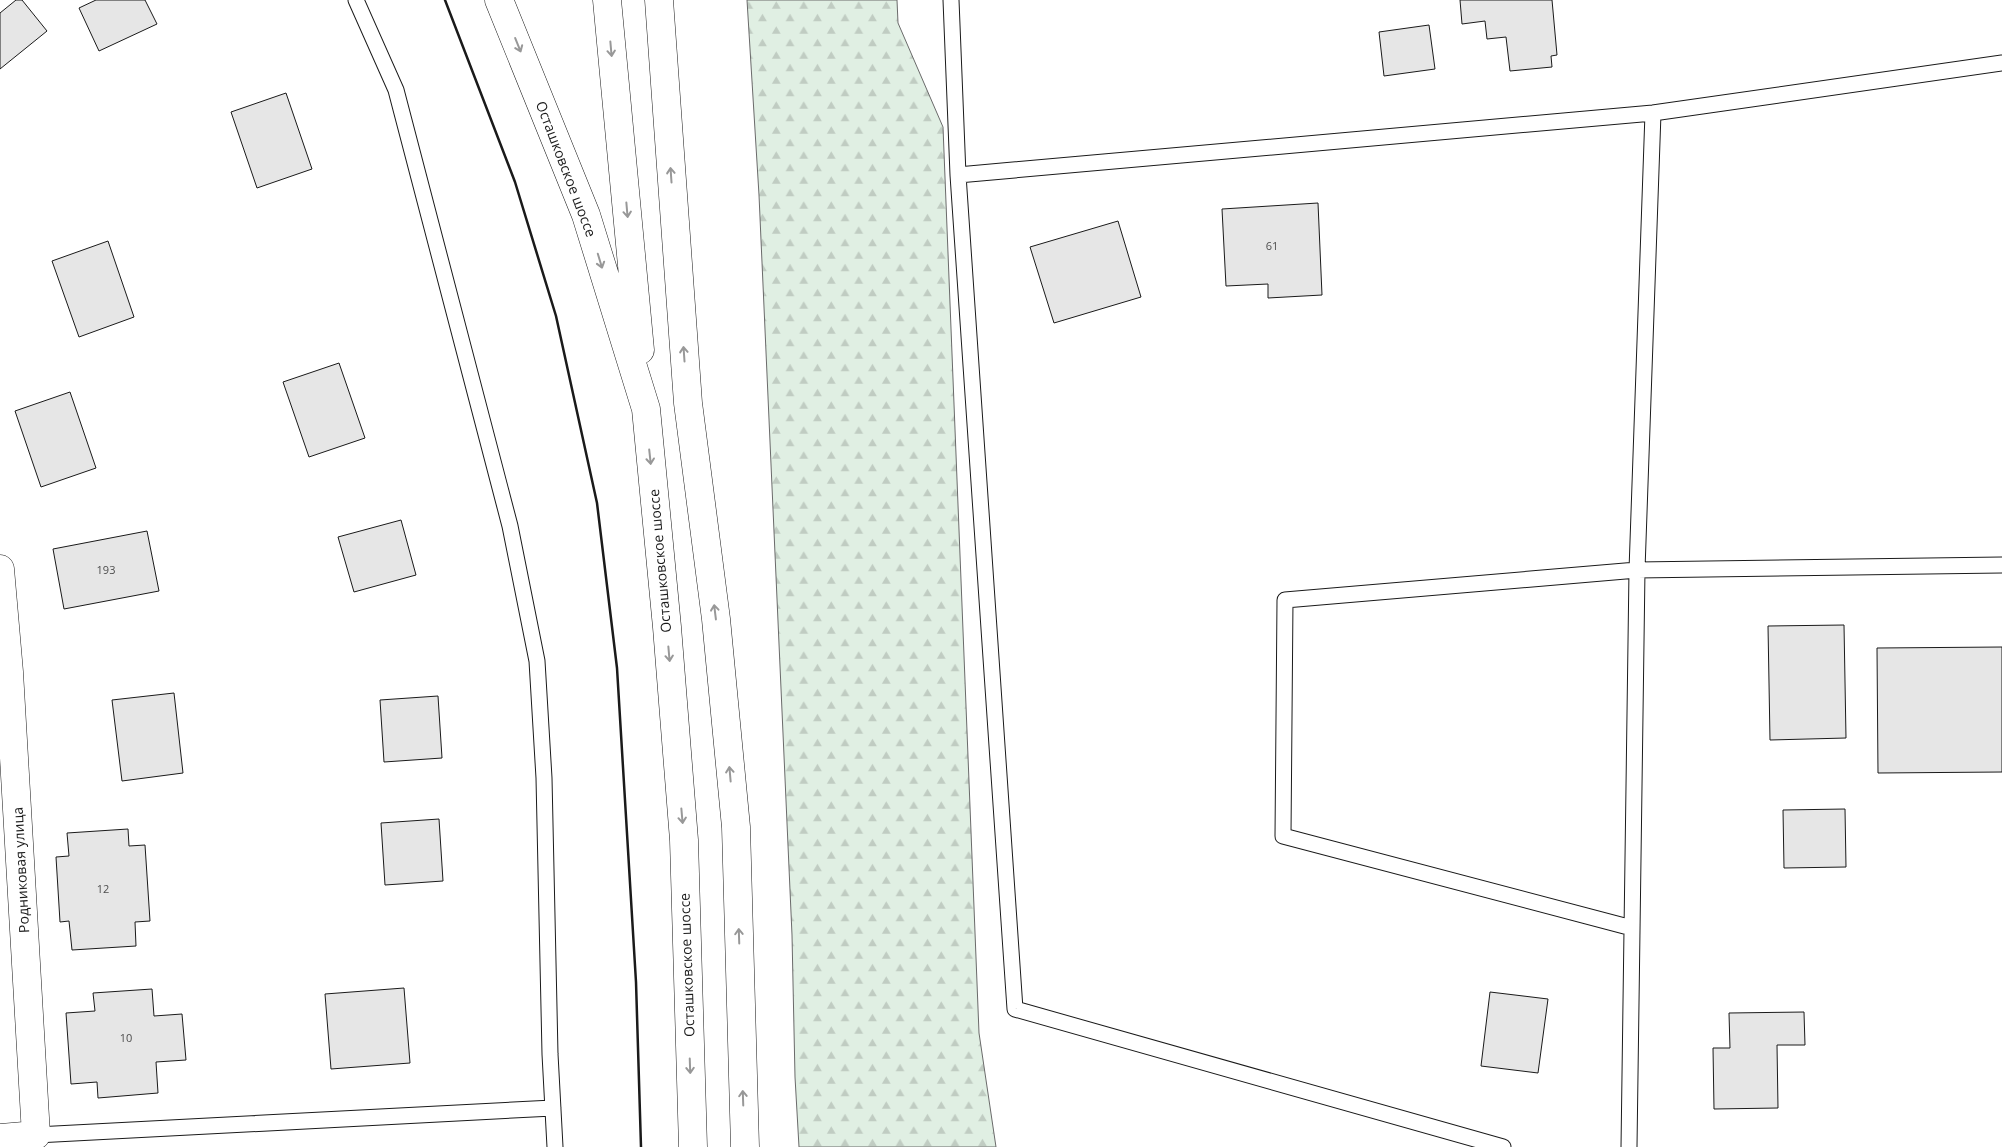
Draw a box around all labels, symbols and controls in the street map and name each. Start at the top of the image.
one-way arrow [514,37,523,52]
one-way arrow [606,40,616,56]
street label: Осташковское шоссе [532,98,601,240]
one-way arrow [667,167,676,183]
one-way arrow [622,202,631,218]
house number: 61 [1266,238,1278,253]
one-way arrow [596,253,606,269]
one-way arrow [680,346,689,362]
one-way arrow [646,449,655,465]
street label: Осташковское шоссе [644,488,675,634]
house number: 193 [97,562,115,577]
one-way arrow [710,604,720,620]
one-way arrow [664,646,674,662]
one-way arrow [726,766,735,782]
street label: Родниковая улица [8,807,33,933]
one-way arrow [677,808,686,824]
house number: 12 [97,881,109,896]
street label: Осташковское шоссе [674,893,699,1037]
one-way arrow [734,928,743,944]
house number: 10 [120,1030,132,1045]
one-way arrow [686,1057,695,1073]
one-way arrow [739,1091,748,1107]

